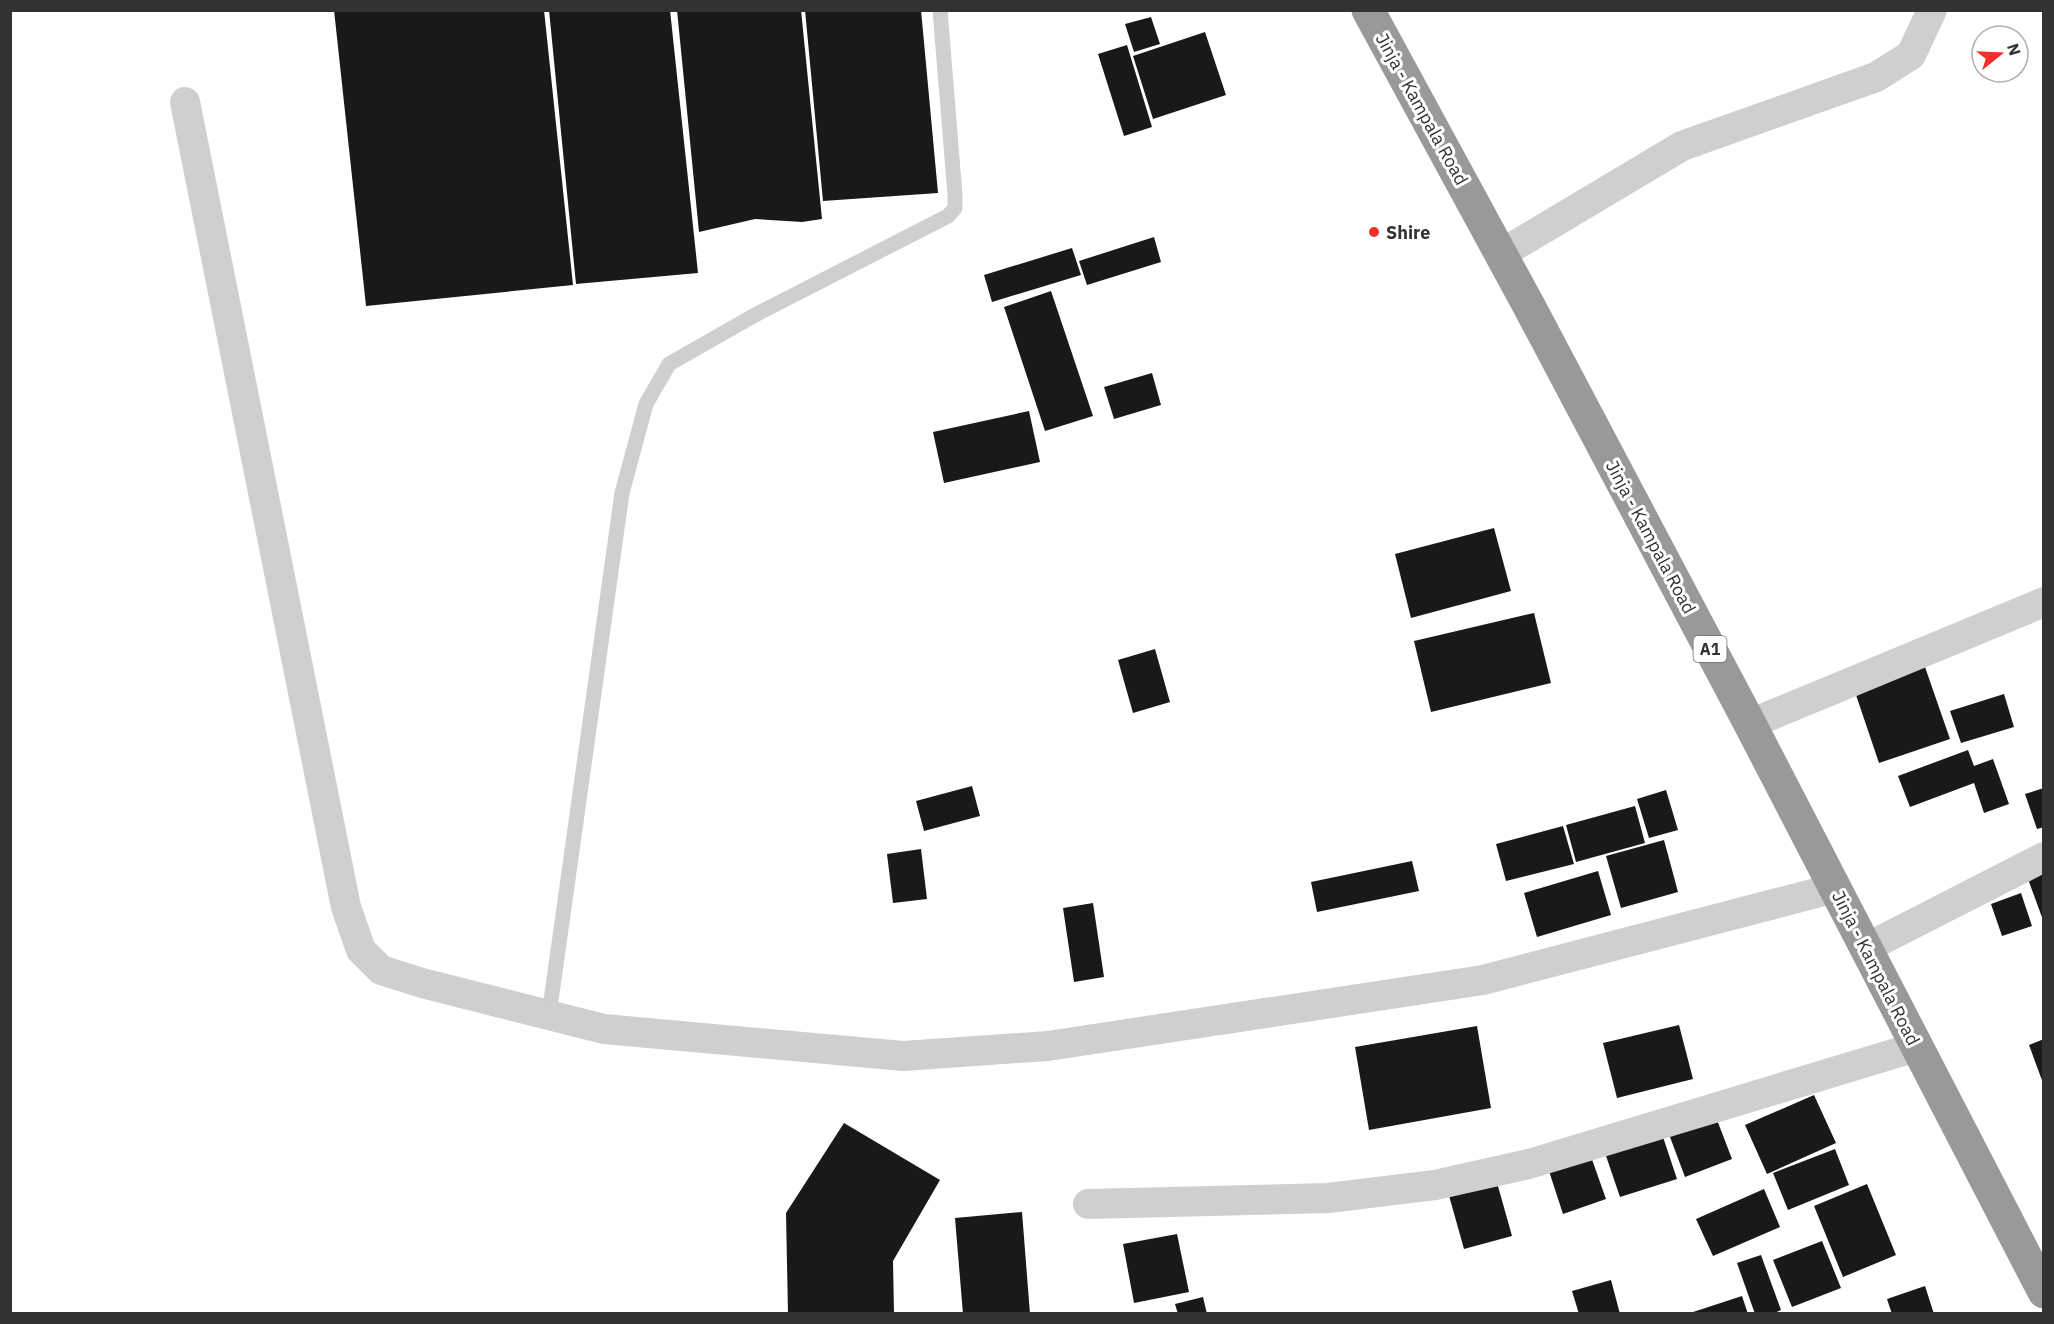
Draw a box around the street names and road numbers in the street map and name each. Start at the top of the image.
street label: Jinja - Kampala Road [1371,29,1473,189]
street label: Jinja - Kampala Road [1601,456,1701,618]
road number: A1 [1694,636,1726,662]
street label: Jinja - Kampala Road [1827,887,1925,1049]

